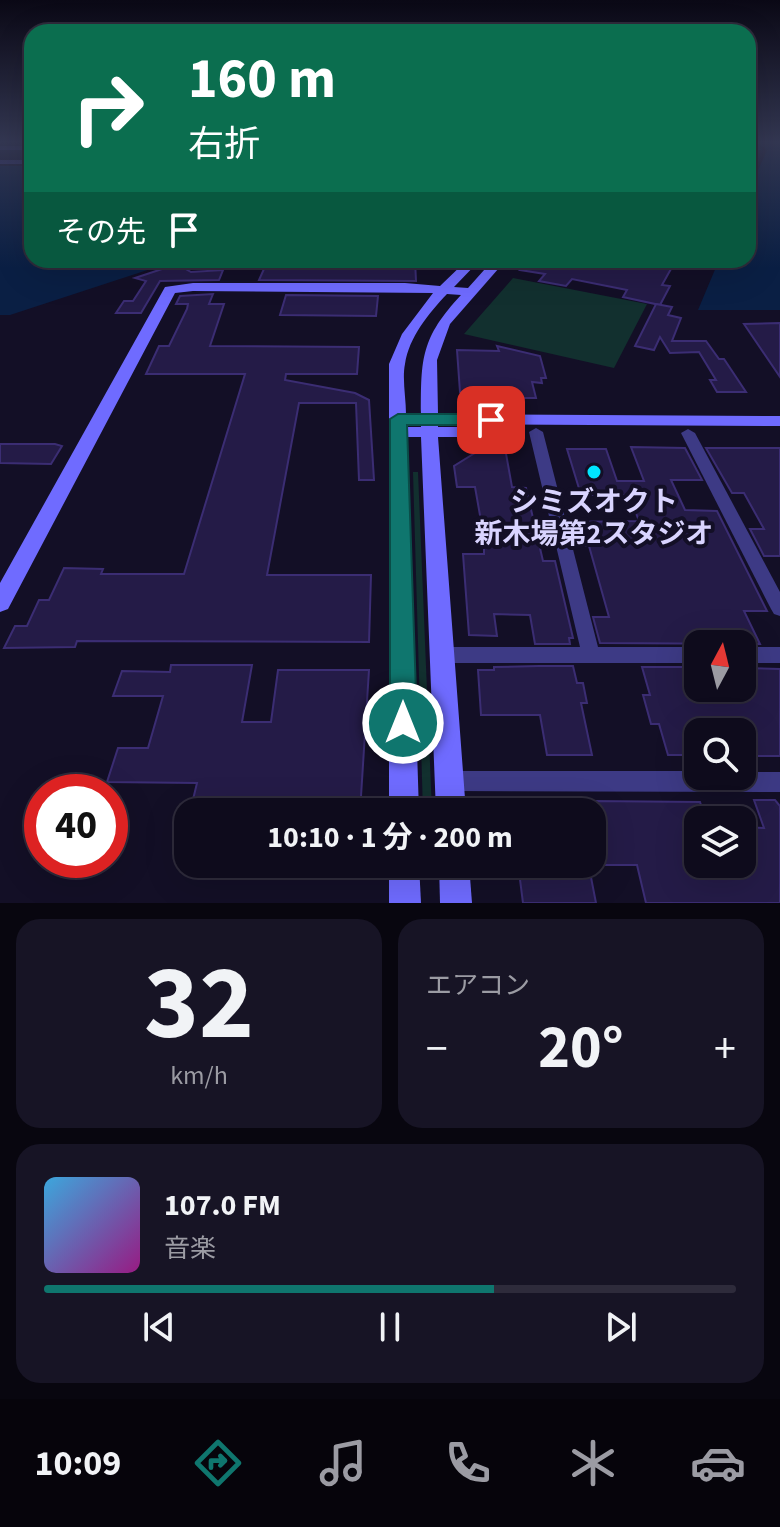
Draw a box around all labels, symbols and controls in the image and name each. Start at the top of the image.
text: 160 m [188,40,336,119]
icon: right [56,56,160,160]
text: 右折 [188,119,260,170]
icon: arrive [162,208,206,252]
text: その先 [56,211,146,254]
pin [457,386,525,454]
icon: arrive [469,398,513,442]
marker: シミズオクト 新木場第2スタジオ [585,463,603,481]
place label: シミズオクト 新木場第2スタジオ [475,482,713,554]
north arrow [684,630,756,702]
map controls [684,630,756,878]
position arrow [361,681,445,765]
button: search [684,718,756,790]
speed limit sign: 40 [24,774,128,878]
button: layers [684,806,756,878]
text: 10:10 · 1 分 · 200 m [267,816,513,859]
text: 32 [144,931,254,1079]
text: エアコン [426,967,530,1004]
text: 20° [538,1006,624,1091]
text: − [426,1018,448,1081]
text: + [714,1018,736,1081]
text: km/h [170,1057,228,1094]
text: 107.0 FM [164,1184,281,1227]
text: 音楽 [164,1230,216,1267]
icon: previous [137,1305,181,1349]
icon: pause [368,1305,412,1349]
icon: next [599,1305,643,1349]
icon: directions [190,1435,246,1491]
icon: music [315,1435,371,1491]
icon: phone [440,1435,496,1491]
icon: climate [565,1435,621,1491]
icon: car [690,1435,746,1491]
text: 10:09 [34,1438,121,1489]

